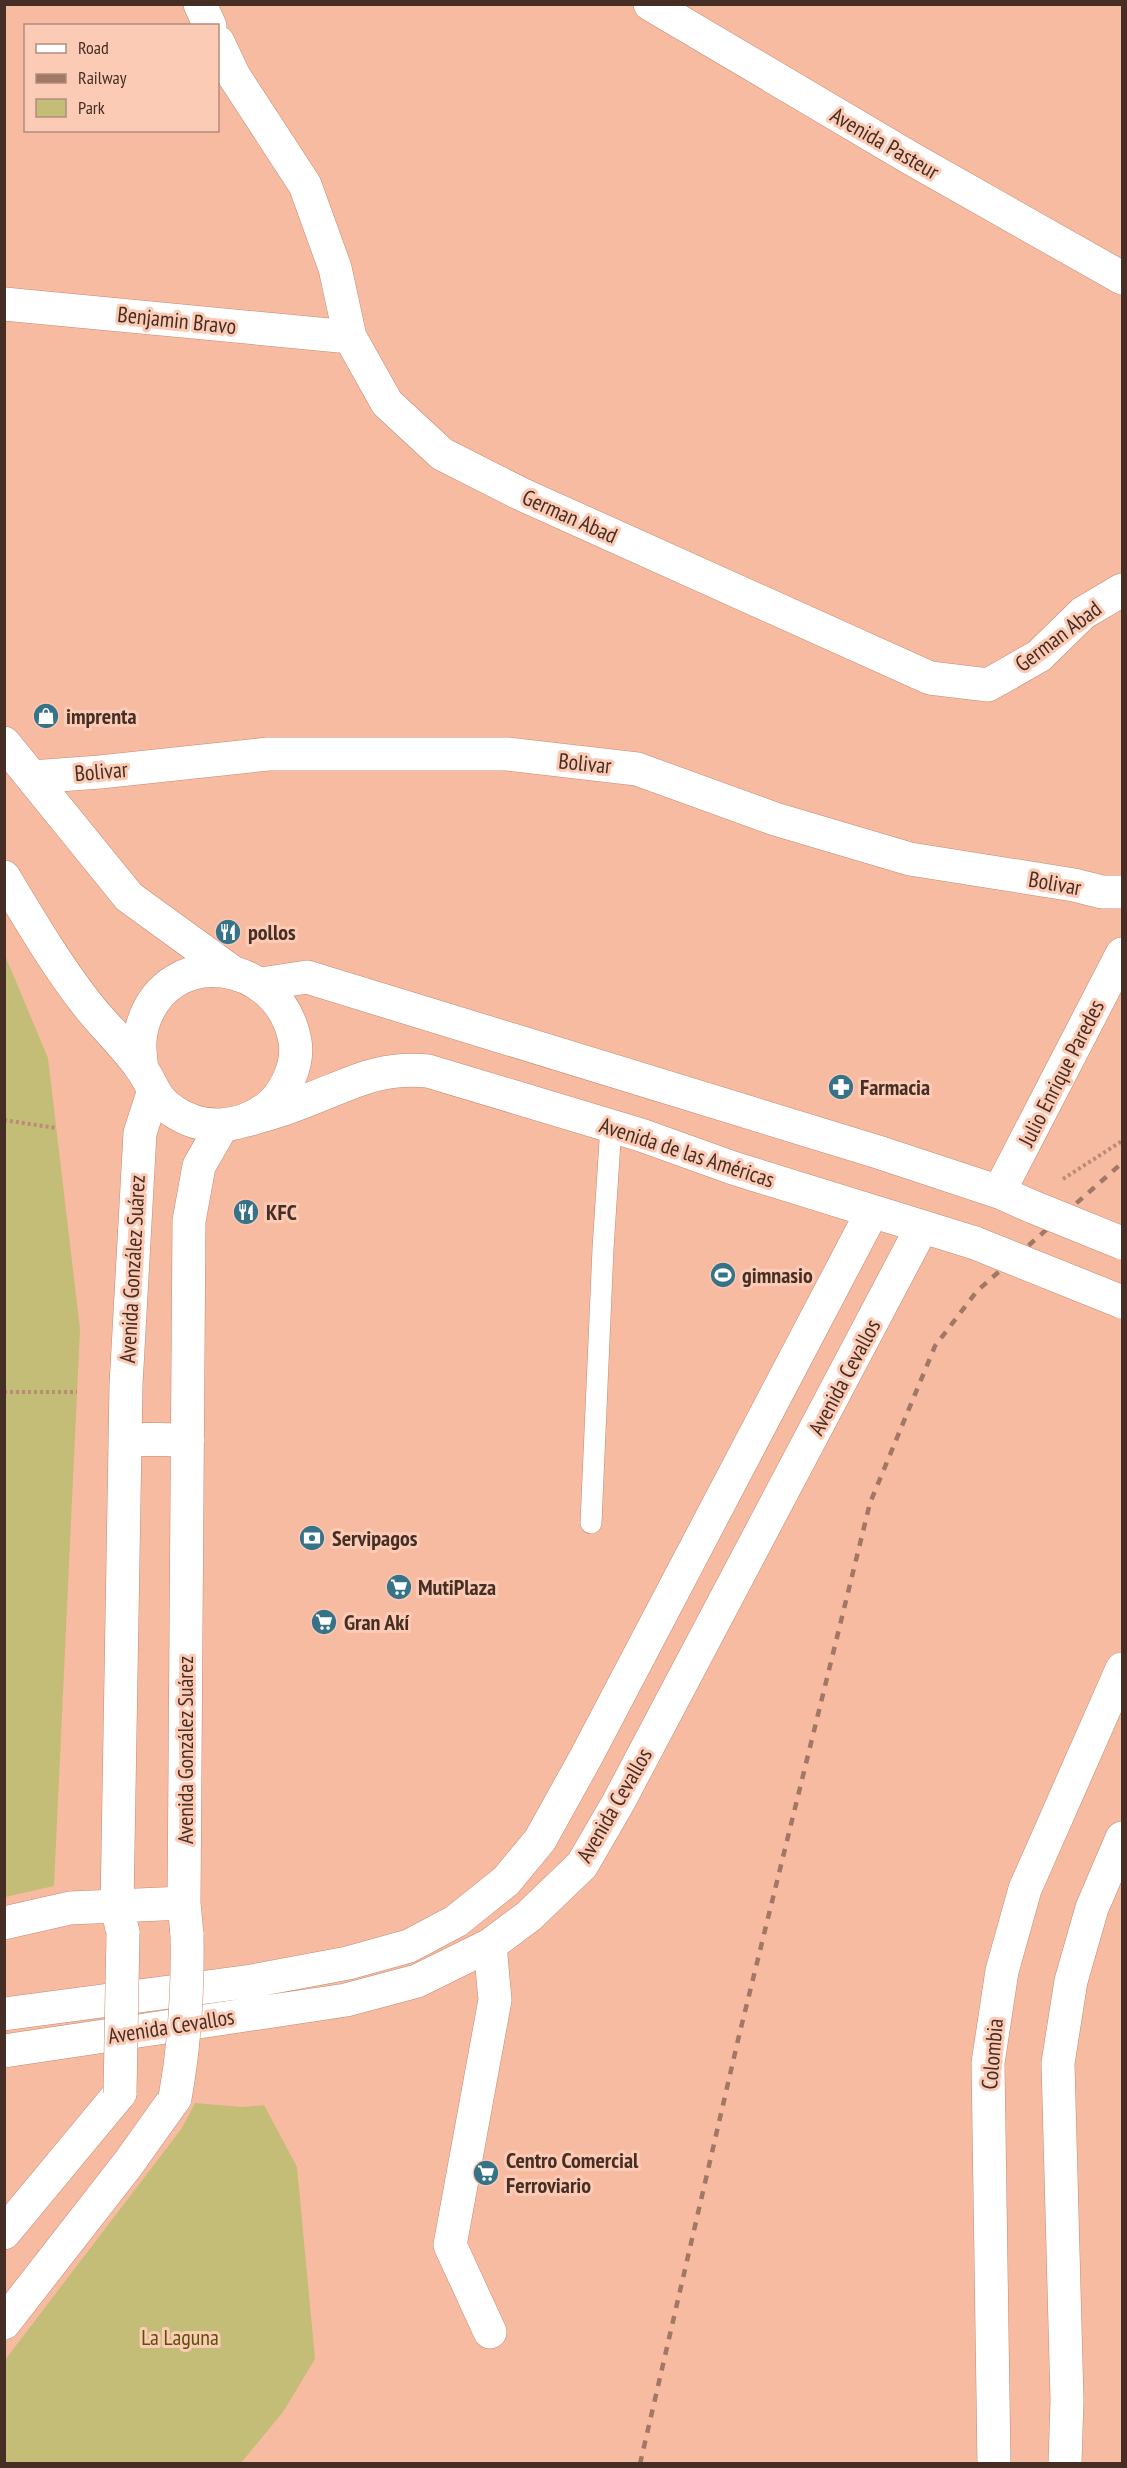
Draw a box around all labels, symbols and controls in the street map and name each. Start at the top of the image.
legend [24,24,219,132]
text: Road [78,36,109,59]
text: Railway [78,66,127,89]
text: Park [78,96,105,119]
street label: Avenida Pasteur [826,101,944,185]
street label: Benjamin Bravo [116,300,238,340]
street label: German Abad [518,483,622,549]
street label: German Abad [1009,594,1107,678]
shop icon: imprenta [31,701,61,731]
place label: imprenta [66,702,137,730]
street label: Bolivar [557,746,613,780]
street label: Bolivar [73,755,129,787]
street label: Bolivar [1026,865,1084,901]
restaurant icon: pollos [213,917,243,947]
place label: pollos [248,918,296,946]
street label: Julio Enrique Paredes [1012,995,1110,1152]
pharmacy icon: Farmacia [826,1072,856,1102]
place label: Farmacia [860,1073,930,1101]
street label: Avenida de las Américas [596,1111,778,1193]
street label: Avenida González Suárez [113,1174,151,1364]
restaurant icon: KFC [231,1197,261,1227]
place label: KFC [266,1198,297,1226]
sports icon: gimnasio [708,1260,738,1290]
place label: gimnasio [742,1261,813,1289]
street label: Avenida Cevallos [802,1314,886,1440]
bank icon: Servipagos [297,1523,327,1553]
place label: Servipagos [332,1524,418,1552]
supermarket icon: MutiPlaza [384,1572,414,1602]
place label: MutiPlaza [418,1573,496,1601]
supermarket icon: Gran Akí [309,1607,339,1637]
place label: Gran Akí [344,1608,409,1636]
street label: Avenida González Suárez [171,1656,199,1844]
street label: Avenida Cevallos [570,1743,658,1867]
street label: Avenida Cevallos [106,2002,236,2050]
street label: Colombia [975,2017,1009,2091]
place label: Centro Comercial Ferroviario [506,2146,639,2199]
supermarket icon: Centro Comercial Ferroviario [471,2158,501,2188]
park label: La Laguna [141,2323,219,2351]

